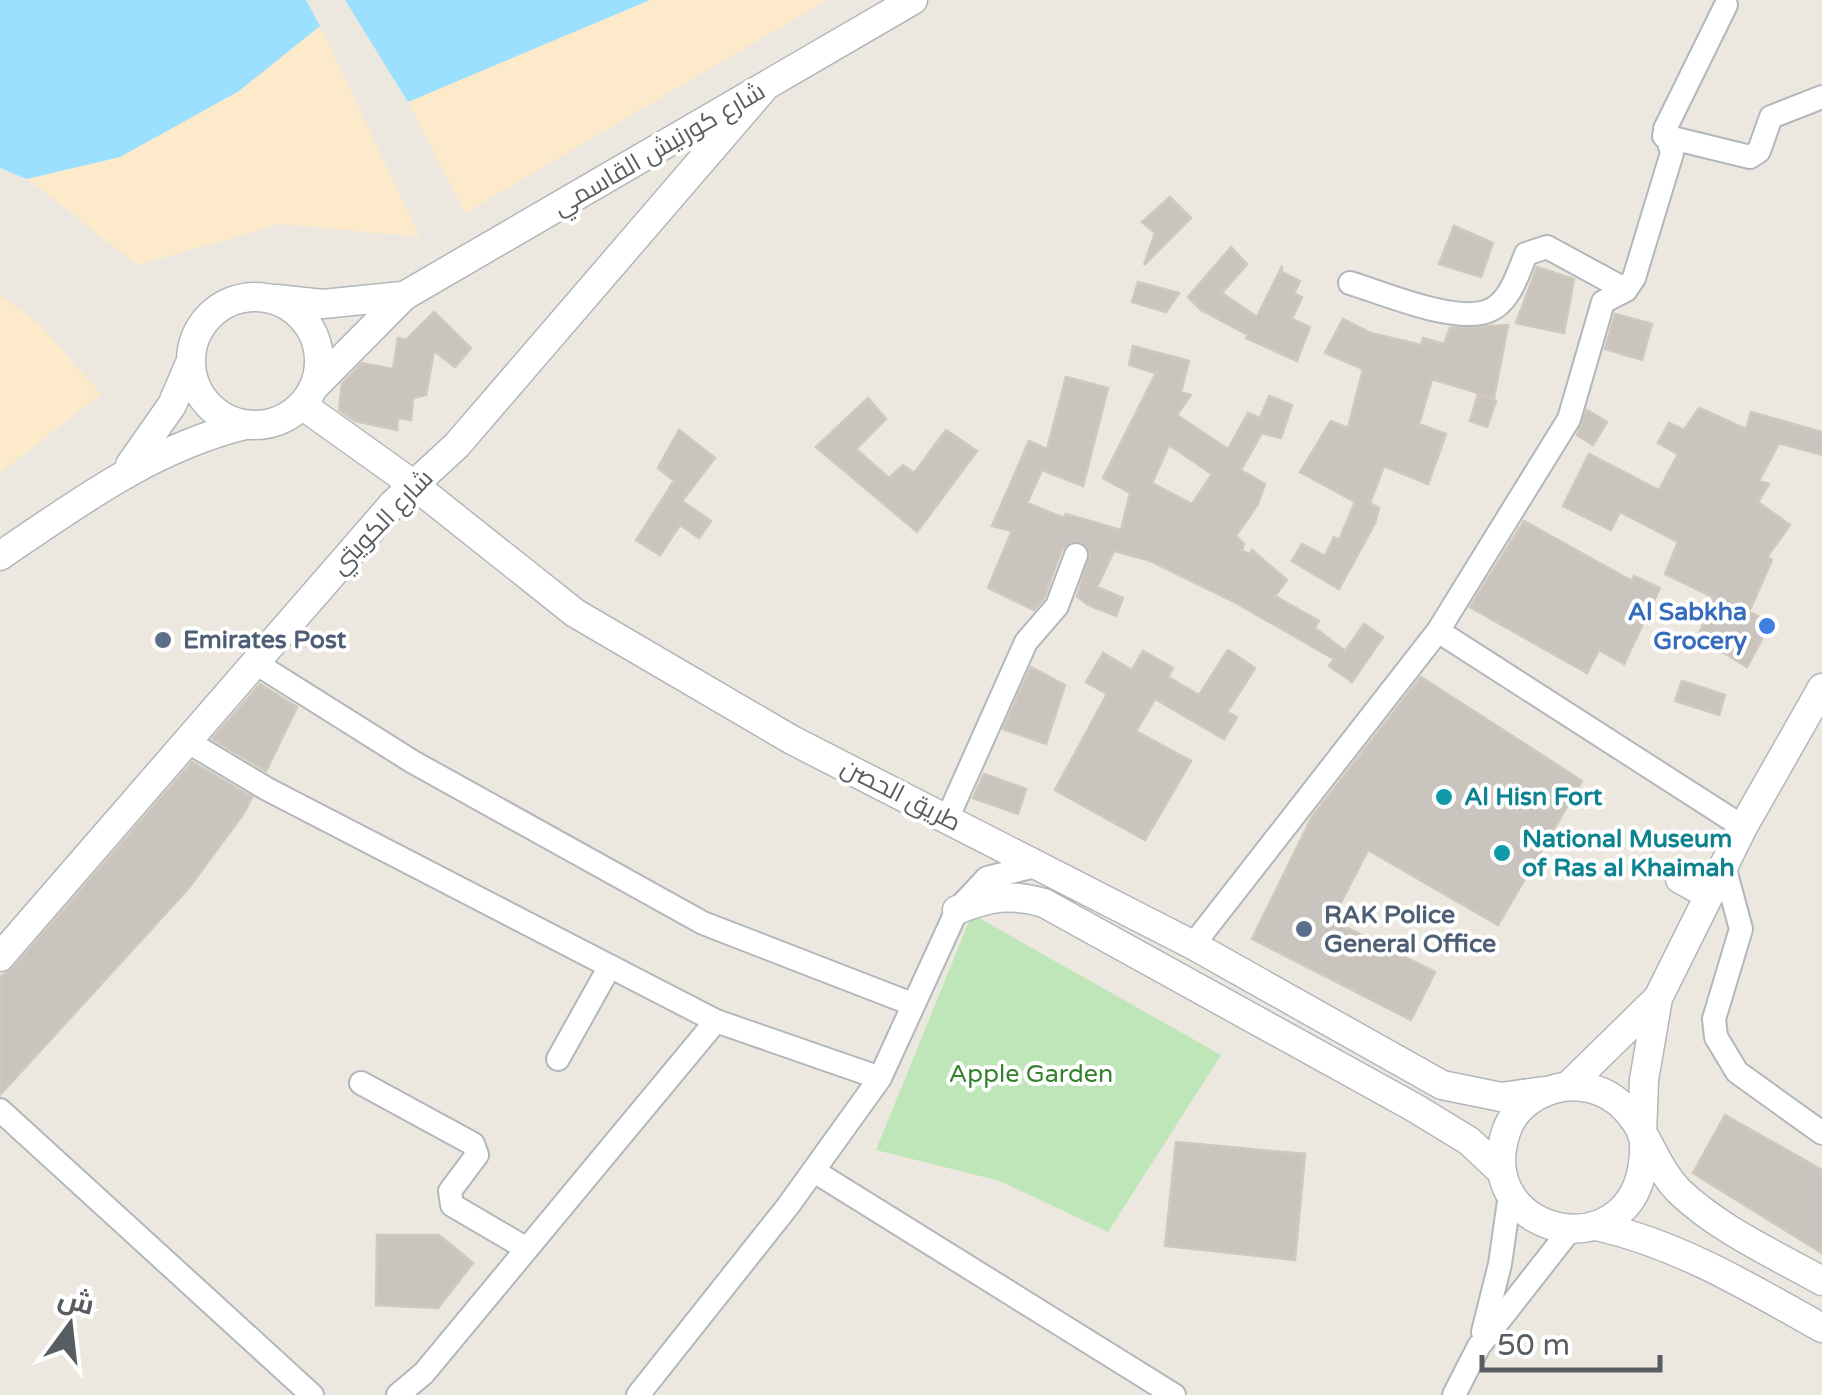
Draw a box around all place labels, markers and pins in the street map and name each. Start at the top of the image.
place label: Al Sabkha Grocery [1628,597,1748,656]
marker: Al Sabkha Grocery [1756,615,1778,637]
place label: Emirates Post [183,625,347,655]
marker: Emirates Post [152,629,174,651]
place label: Al Hisn Fort [1464,782,1603,812]
marker: Al Hisn Fort [1433,786,1455,808]
place label: National Museum of Ras al Khaimah [1522,824,1735,883]
marker: National Museum of Ras al Khaimah [1491,842,1513,864]
place label: RAK Police General Office [1324,900,1496,959]
marker: RAK Police General Office [1293,918,1315,940]

